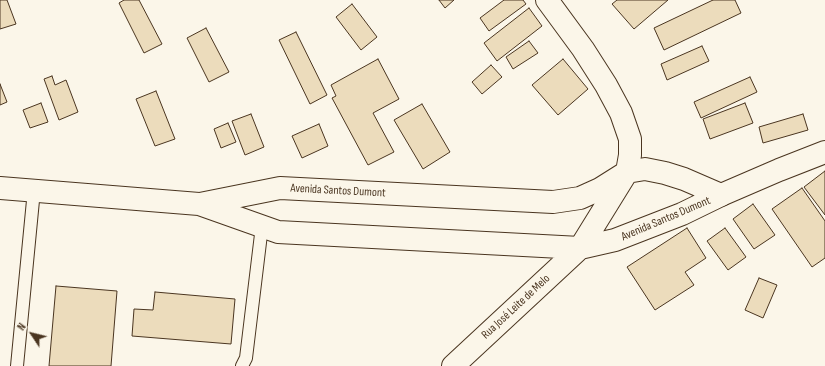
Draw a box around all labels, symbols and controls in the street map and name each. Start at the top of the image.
street label: Avenida Santos Dumont [290,181,386,201]
street label: Avenida Santos Dumont [619,194,713,244]
street label: Rua José Leite de Melo [479,272,553,342]
north arrow [12,314,52,354]
text: N [15,321,29,333]

